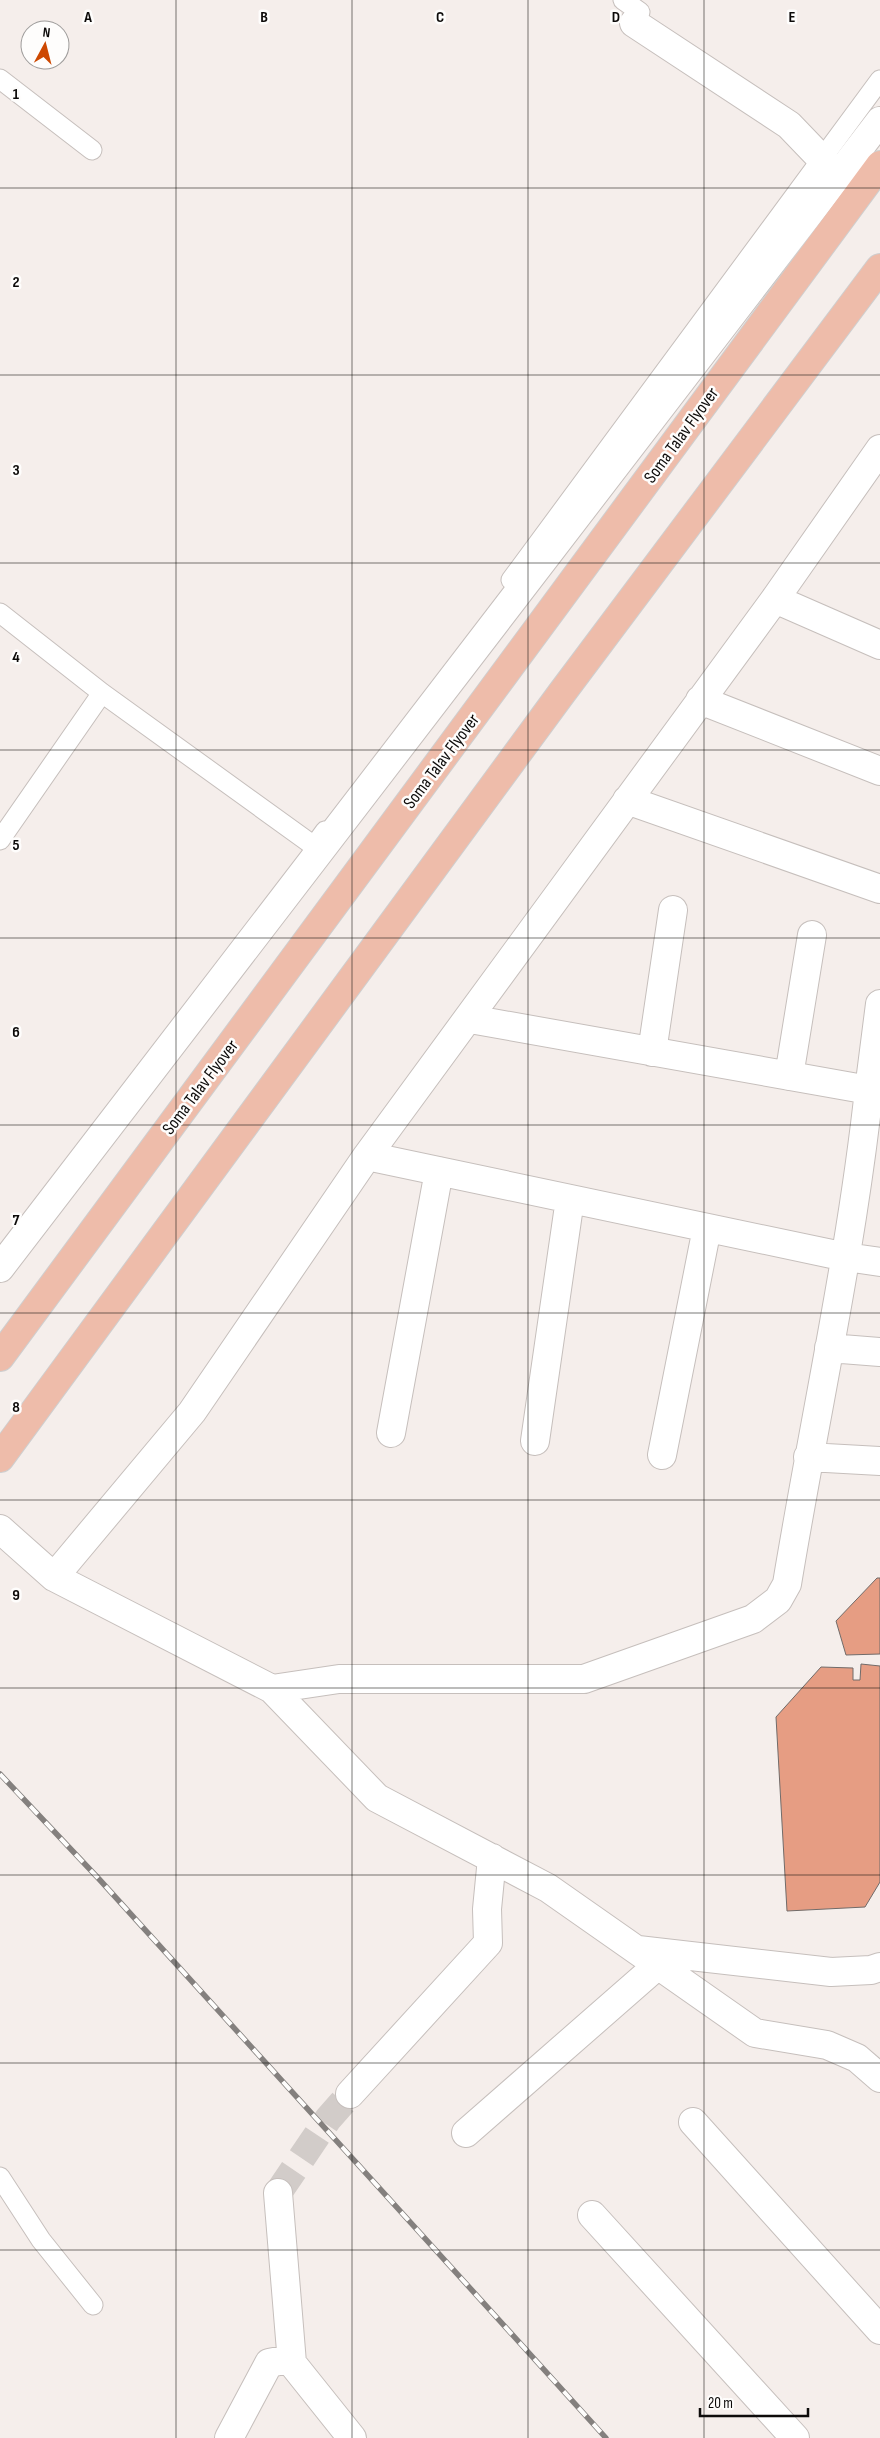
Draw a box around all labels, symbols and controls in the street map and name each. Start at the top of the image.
text: A [83,8,92,27]
text: B [260,8,268,27]
text: C [436,8,444,27]
text: D [612,8,620,27]
text: E [789,8,796,27]
north arrow [20,20,70,70]
text: N [42,24,51,41]
text: 1 [13,85,20,104]
text: 2 [12,273,20,292]
street label: Soma Talav Flyover [640,383,723,487]
text: 3 [12,461,20,480]
text: 4 [12,648,20,667]
street label: Soma Talav Flyover [399,710,484,813]
text: 5 [12,836,20,855]
text: 6 [12,1023,20,1042]
street label: Soma Talav Flyover [158,1036,243,1139]
text: 7 [13,1211,20,1230]
text: 8 [12,1398,20,1417]
text: 9 [12,1586,20,1605]
scale bar [700,2386,808,2418]
text: 20 m [708,2394,733,2413]

